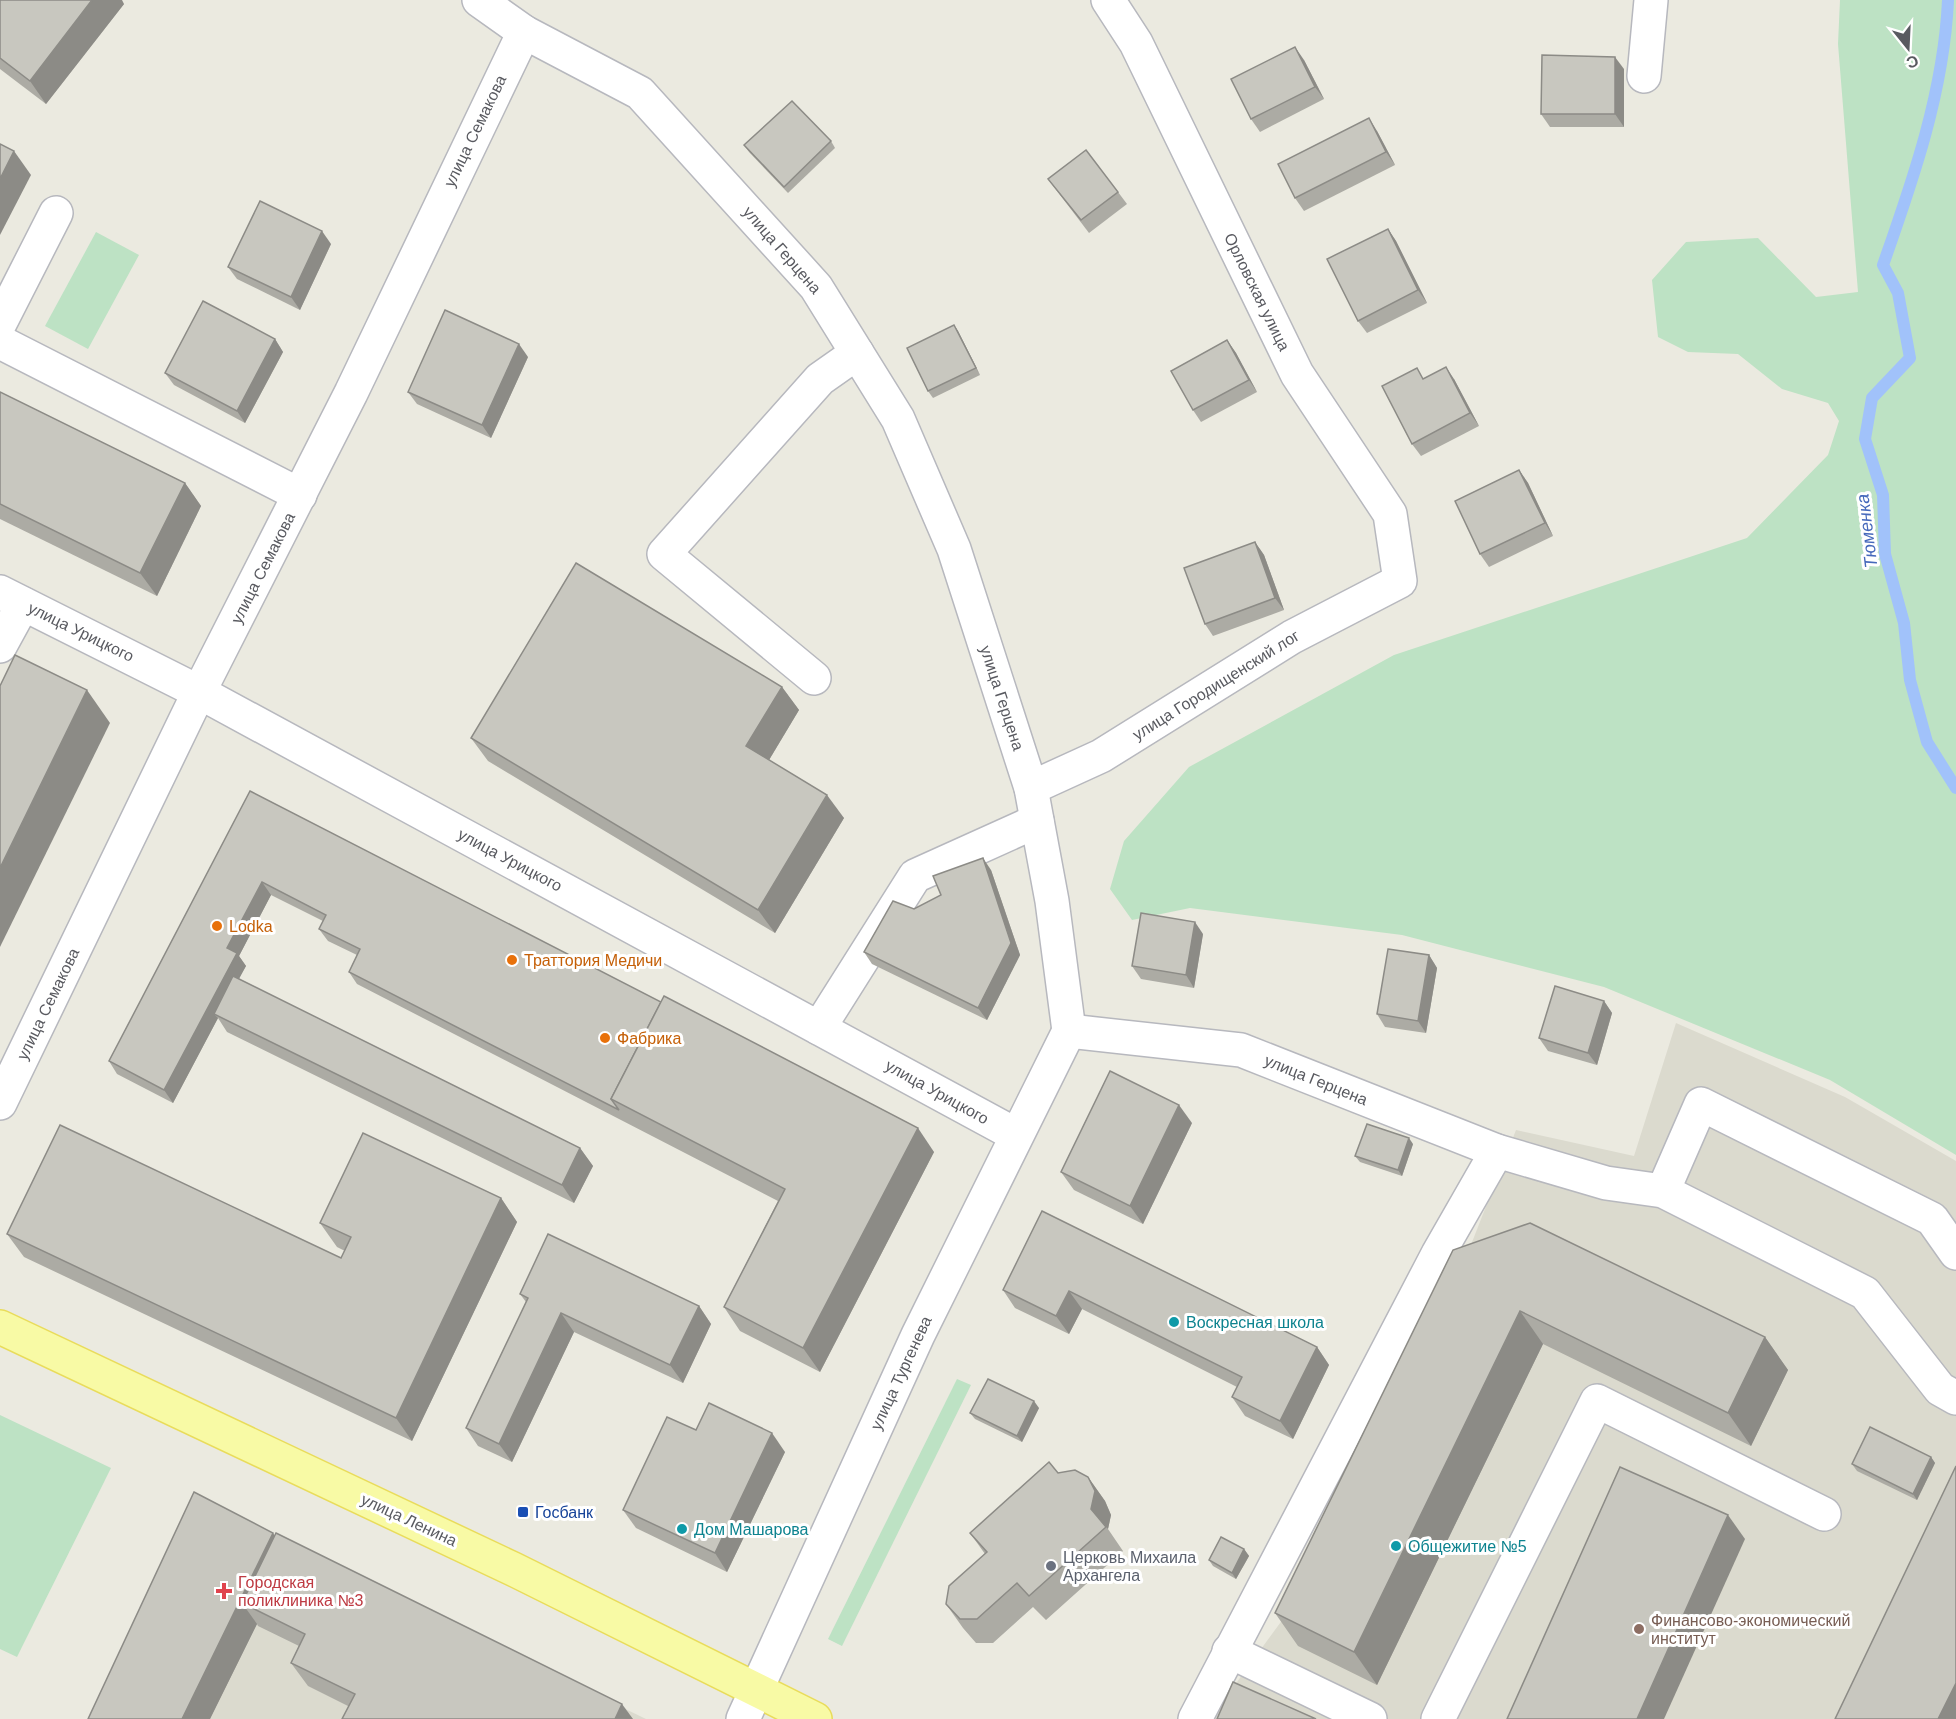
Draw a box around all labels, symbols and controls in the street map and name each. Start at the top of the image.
north arrow [1878,18,1938,78]
text: С [1904,52,1921,72]
street label: улица Семакова [441,72,509,190]
street label: улица Герцена [740,203,824,297]
street label: Орловская улица [1221,230,1293,354]
water label: Тюменка [1853,493,1881,569]
street label: улица Семакова [228,510,298,626]
street label: улица Урицкого [25,599,137,665]
street label: улица Городищенский лог [1130,627,1302,743]
street label: улица Герцена [977,643,1027,753]
street label: улица Урицкого [455,825,565,895]
place label: Lodka [229,918,273,935]
marker: Lodka [210,919,224,933]
street label: улица Семакова [14,945,82,1063]
place label: Траттория Медичи [524,952,662,969]
marker: Траттория Медичи [505,953,519,967]
place label: Фабрика [617,1030,681,1047]
marker: Фабрика [598,1031,612,1045]
street label: улица Герцена [1262,1052,1370,1108]
street label: улица Урицкого [882,1057,992,1127]
street label: улица Тургенева [867,1313,935,1432]
place label: Воскресная школа [1186,1314,1324,1331]
marker: Воскресная школа [1167,1315,1181,1329]
street label: улица Ленина [359,1490,460,1550]
place label: Госбанк [535,1504,594,1521]
marker: Госбанк [516,1505,530,1519]
place label: Дом Машарова [694,1521,809,1538]
marker: Дом Машарова [675,1522,689,1536]
place label: Общежитие №5 [1408,1538,1527,1555]
marker: Общежитие №5 [1389,1539,1403,1553]
place label: Церковь Михаила Архангела [1063,1549,1196,1584]
marker: Церковь Михаила Архангела [1044,1559,1058,1573]
place label: Городская поликлиника №3 [238,1574,364,1609]
marker: Городская поликлиника №3 [215,1582,233,1600]
place label: Финансово-экономический институт [1651,1612,1850,1647]
marker: Финансово-экономический институт [1632,1622,1646,1636]

